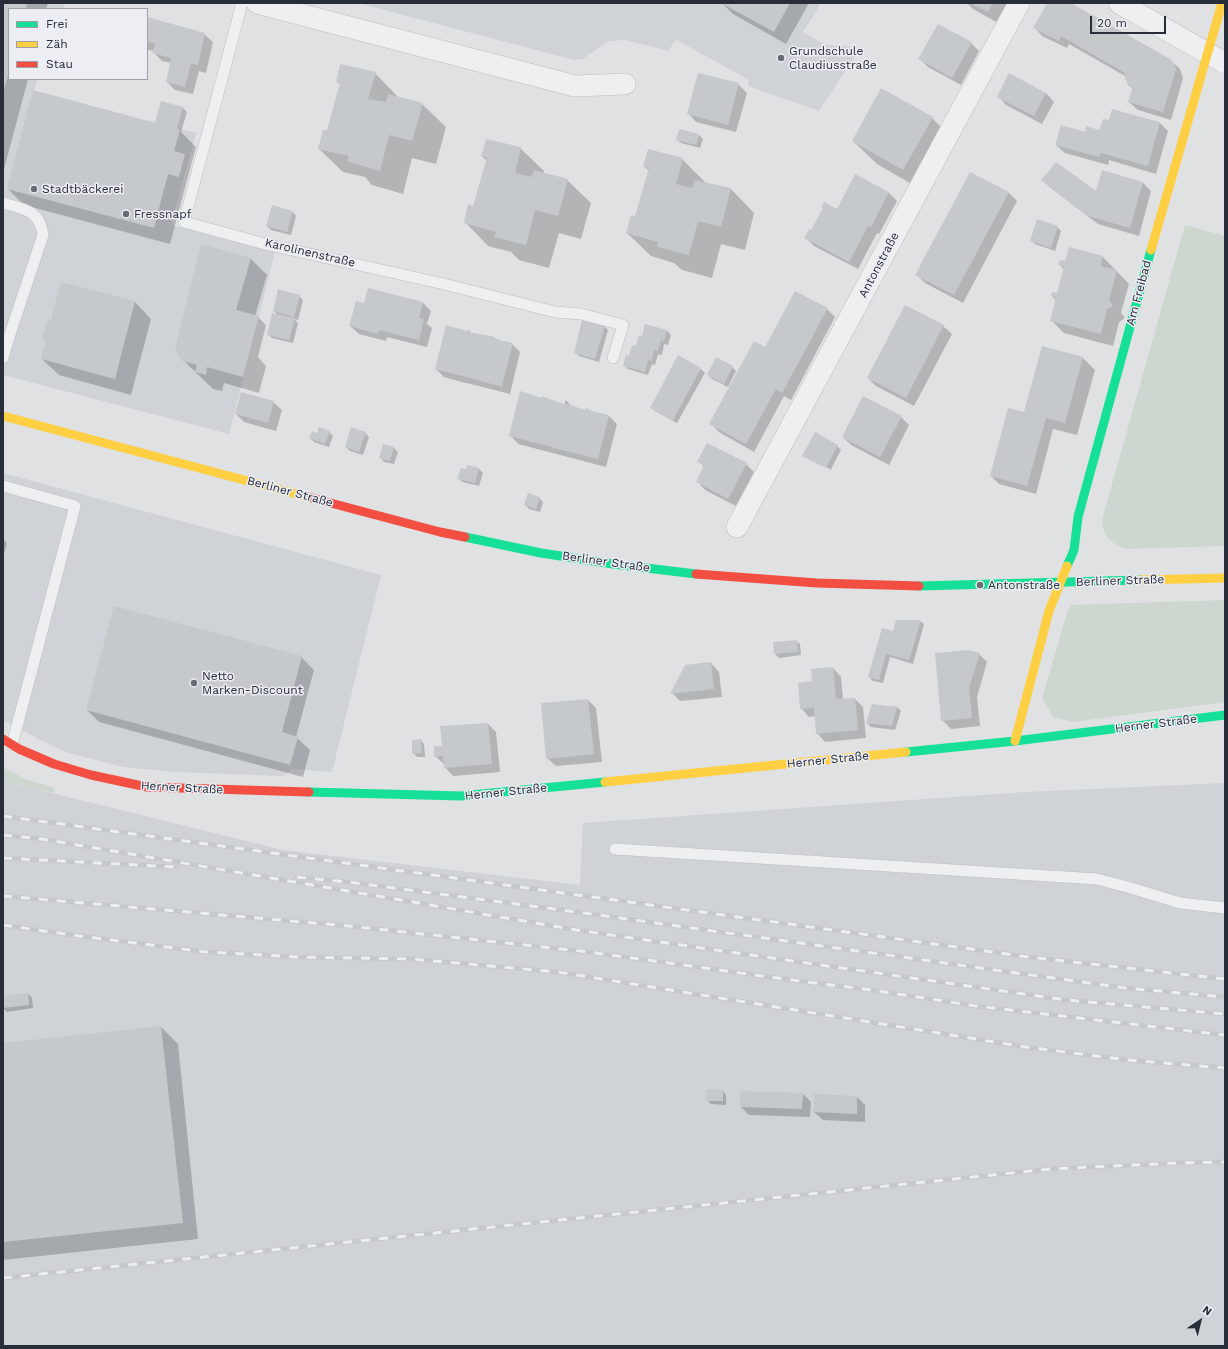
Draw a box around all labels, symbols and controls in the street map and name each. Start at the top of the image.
legend [8,8,148,80]
scale bar [1092,8,1168,34]
text: 20 m [1097,16,1127,30]
text: Frei [46,17,68,31]
text: Zäh [46,37,68,51]
place label: Grundschule Claudiusstraße [789,44,877,72]
marker: Grundschule Claudiusstraße [776,53,786,63]
text: Stau [46,57,73,71]
place label: Stadtbäckerei [42,182,123,196]
marker: Stadtbäckerei [29,184,39,194]
place label: Fressnapf [134,207,191,221]
marker: Fressnapf [121,209,131,219]
street label: Antonstraße [856,230,902,300]
street label: Karolinenstraße [263,236,357,270]
street label: Am Freibad [1123,259,1155,327]
street label: Berliner Straße [245,474,335,510]
street label: Berliner Straße [561,549,651,575]
street label: Berliner Straße [1076,572,1164,590]
place label: Antonstraße [988,578,1060,592]
marker: Antonstraße [975,580,985,590]
place label: Netto Marken-Discount [202,669,303,697]
marker: Netto Marken-Discount [189,678,199,688]
street label: Herner Straße [1114,712,1198,736]
street label: Herner Straße [786,749,870,771]
street label: Herner Straße [140,779,224,797]
street label: Herner Straße [464,781,548,803]
north arrow [1180,1301,1220,1341]
text: N [1200,1303,1214,1318]

